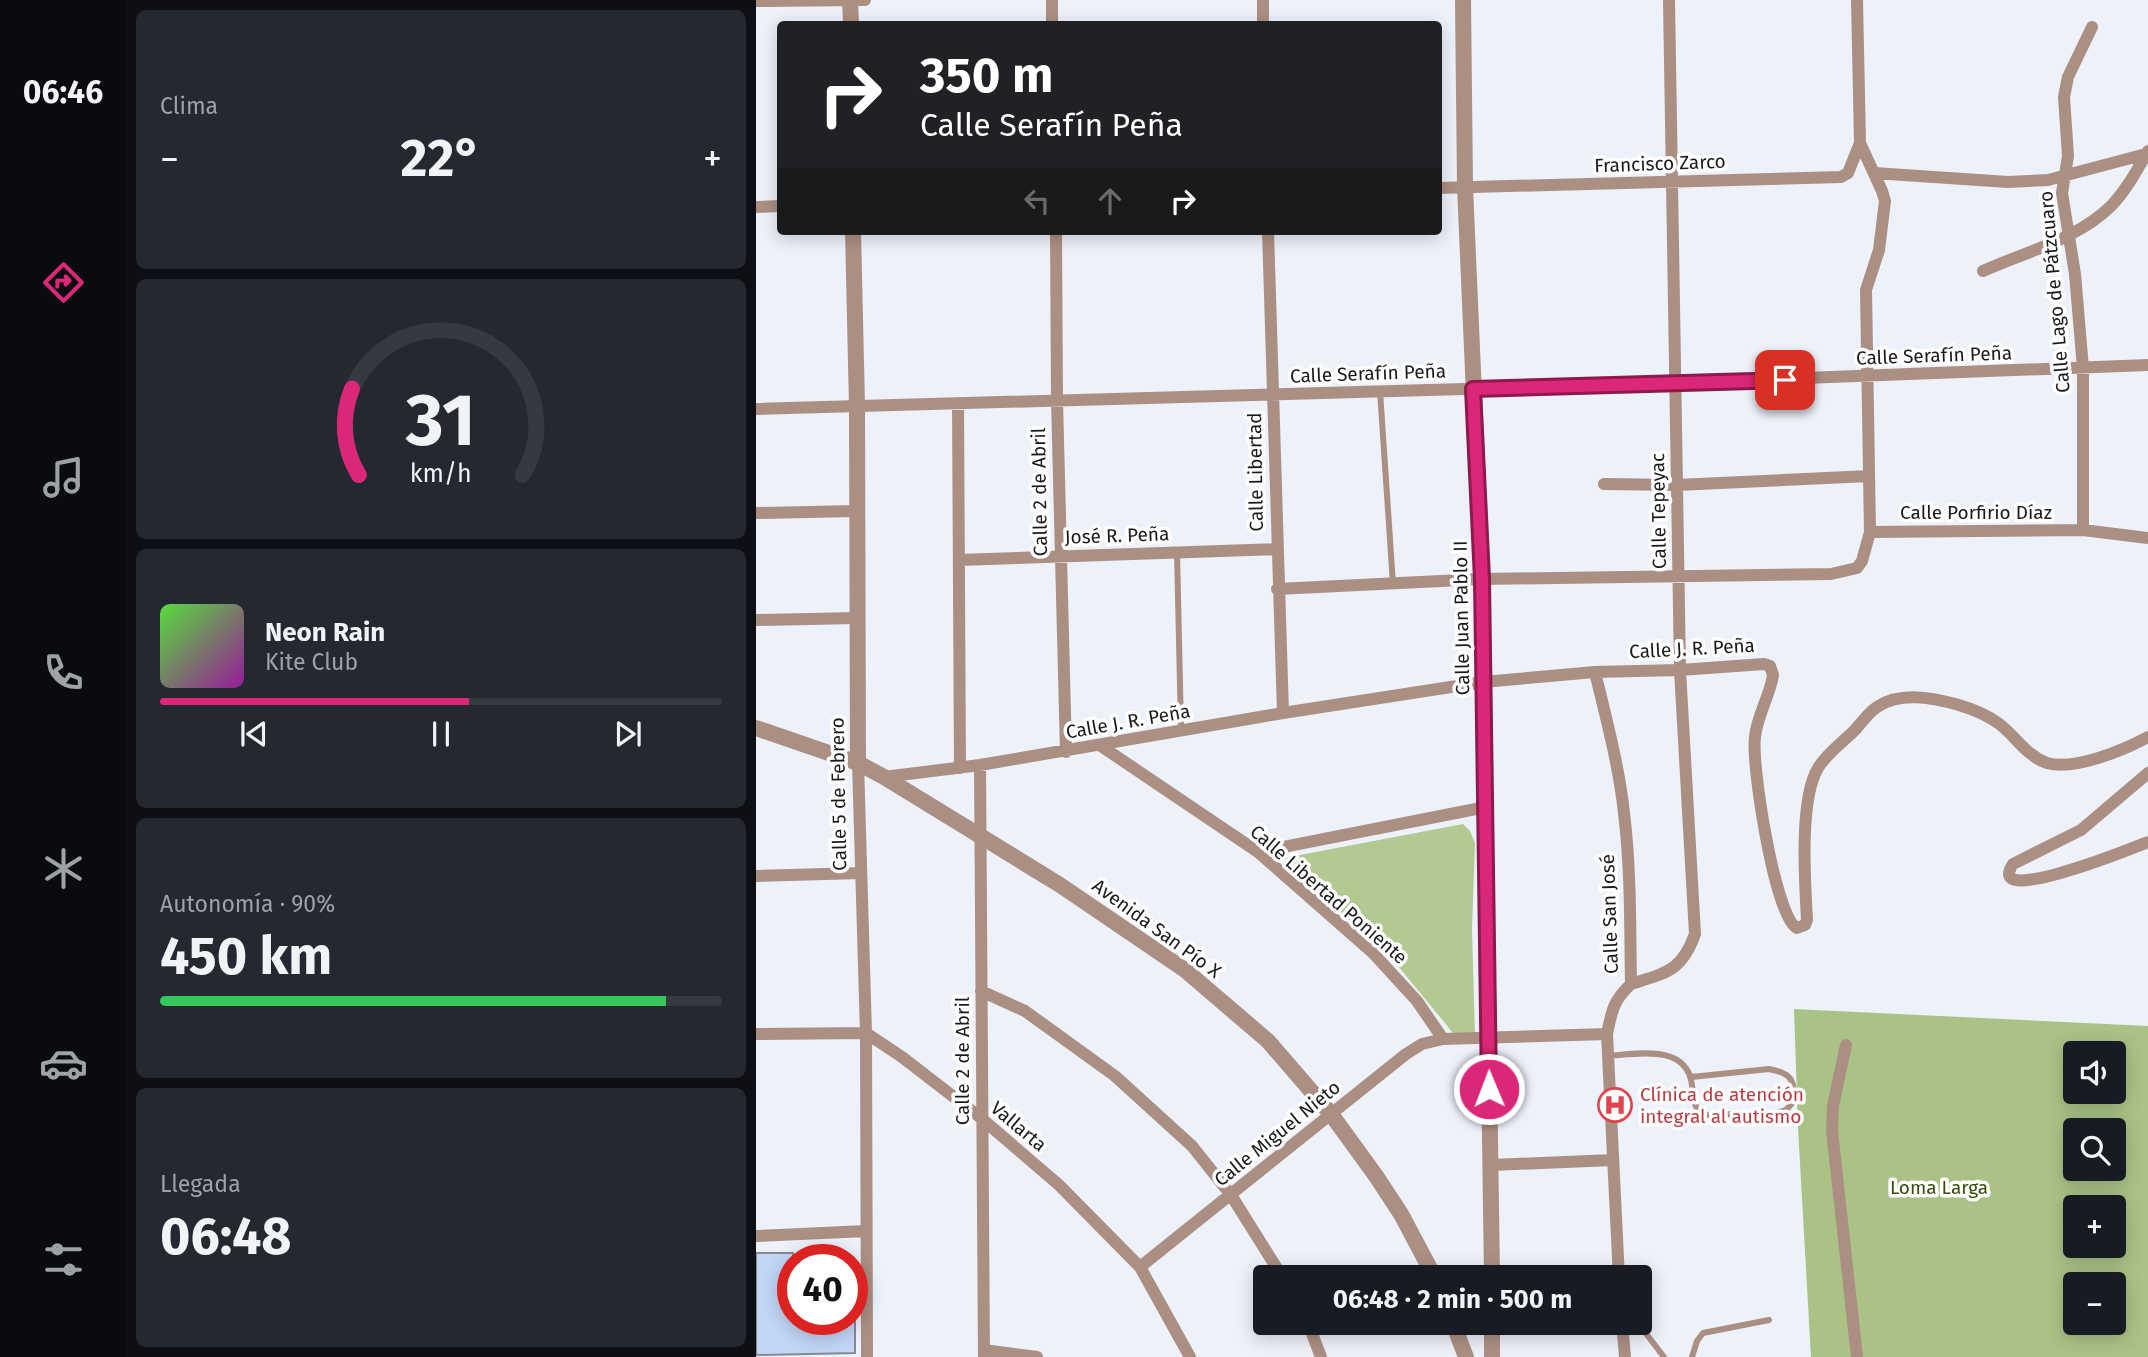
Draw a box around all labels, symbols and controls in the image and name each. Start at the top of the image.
text: 350 m [920,46,1053,105]
icon: right [805,49,896,140]
text: 06:46 [23,73,103,111]
text: Clima [160,92,218,120]
text: Calle Serafín Peña [920,106,1183,144]
text: 22° [401,127,481,190]
text: − [160,136,179,182]
text: + [703,136,722,182]
street label: Francisco Zarco [1594,150,1726,177]
icon: left [1018,182,1056,220]
icon: ahead [1091,182,1129,220]
icon: right [1164,182,1202,220]
street label: Calle Lago de Pátzcuaro [2034,190,2075,394]
icon: directions [39,258,88,307]
street label: Calle Serafín Peña [1856,341,2012,370]
pin [1755,350,1815,410]
street label: Calle Serafín Peña [1290,359,1446,388]
icon: arrive [1766,361,1804,399]
text: 31 [405,378,476,465]
street label: Calle Libertad [1243,412,1268,532]
street label: Calle 2 de Abril [1027,427,1052,557]
icon: music [39,453,88,502]
street label: Calle Tepeyac [1646,453,1671,569]
text: km/h [410,459,472,489]
street label: Calle Porfirio Díaz [1900,501,2052,524]
street label: José R. Peña [1064,522,1170,549]
street label: Calle Juan Pablo II [1449,540,1474,696]
text: Neon Rain [265,617,385,648]
street label: Calle J. R. Peña [1629,634,1755,663]
icon: phone [39,648,88,697]
text: Kite Club [265,648,358,676]
street label: Calle J. R. Peña [1064,699,1192,744]
icon: previous [235,715,273,753]
icon: pause [422,715,460,753]
icon: next [609,715,647,753]
street label: Calle 5 de Febrero [826,717,851,871]
street label: Calle Libertad Poniente [1245,820,1412,969]
icon: climate [39,844,88,893]
street label: Calle San José [1596,854,1623,974]
street label: Avenida San Pío X [1088,874,1226,983]
text: Autonomía · 90% [160,890,335,918]
text: 450 km [160,925,332,988]
street label: Calle 2 de Abril [951,996,974,1125]
icon: car [39,1039,88,1088]
map controls [2063,1041,2126,1335]
button: sound [2063,1041,2126,1104]
position arrow [1452,1052,1526,1126]
street label: Calle Miguel Nieto [1210,1076,1345,1191]
place label: Clínica de atención integral al autismo [1640,1083,1804,1128]
hospital icon: Clínica de atención integral al autismo [1596,1086,1634,1124]
street label: Vallarta [986,1096,1051,1156]
button: search [2063,1118,2126,1181]
text: Llegada [160,1170,241,1198]
park label: Loma Larga [1890,1176,1988,1199]
button: + [2063,1195,2126,1258]
text: 06:48 [160,1205,292,1268]
icon: filters [39,1235,88,1284]
speed limit sign: 40 [777,1244,868,1335]
button: − [2063,1272,2126,1335]
text: 06:48 · 2 min · 500 m [1333,1284,1572,1315]

